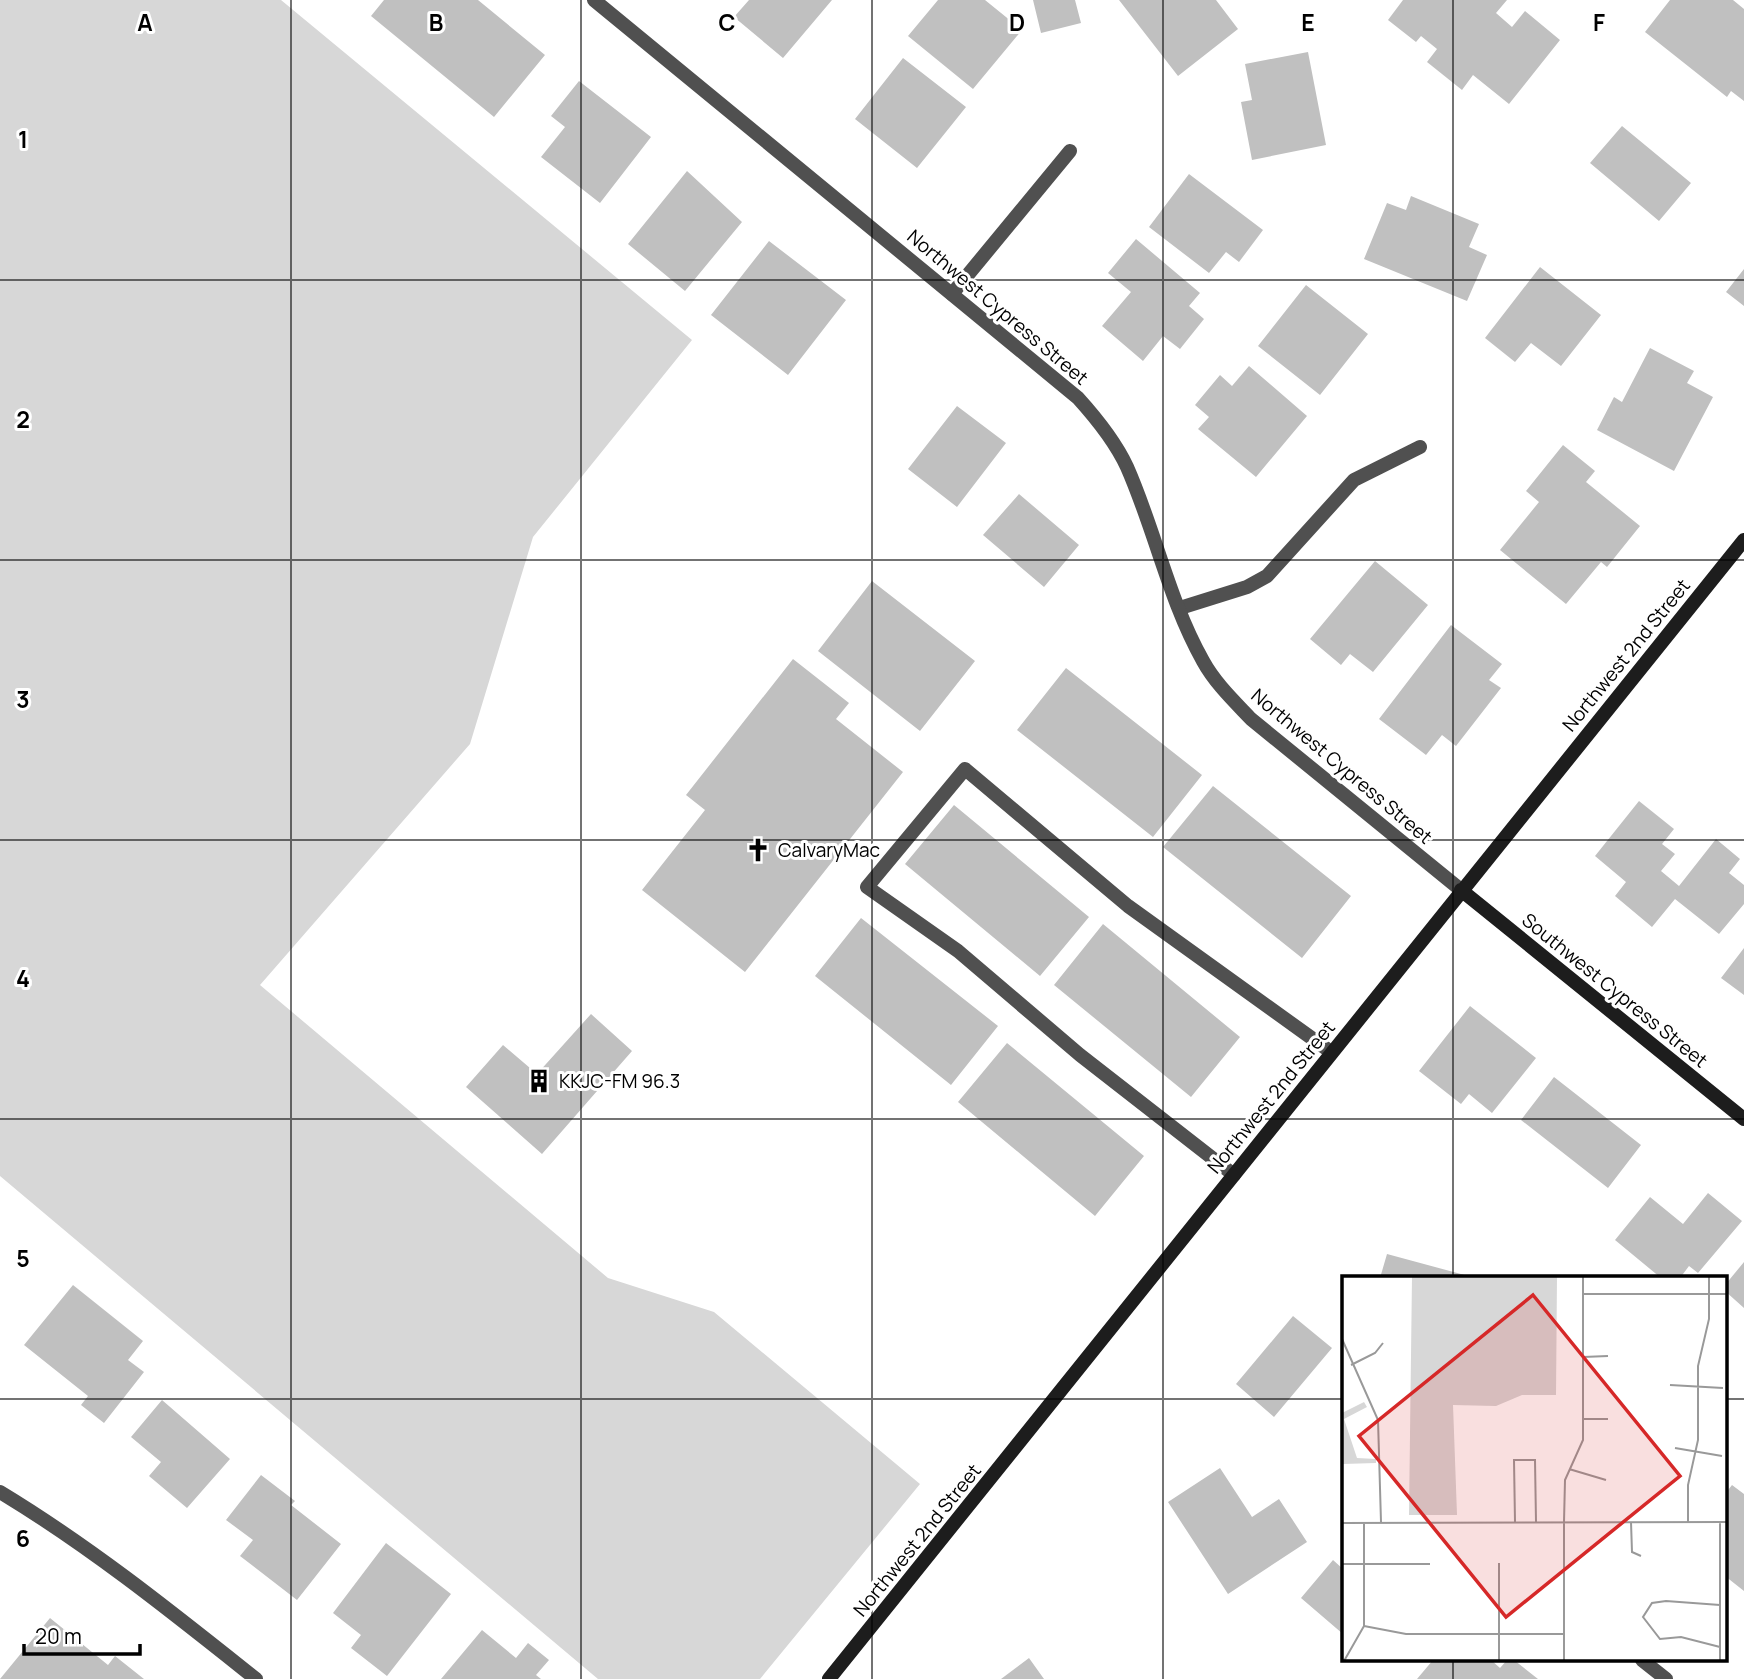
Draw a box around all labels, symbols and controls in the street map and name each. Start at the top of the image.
text: A [137,6,153,38]
text: B [429,6,443,38]
text: C [719,6,736,38]
text: D [1009,6,1025,38]
text: E [1301,6,1315,38]
text: F [1593,6,1605,38]
text: 1 [18,123,28,155]
street label: Northwest Cypress Street [902,223,1094,391]
text: 2 [16,403,30,435]
street label: Northwest 2nd Street [1556,573,1696,737]
street label: Northwest Cypress Street [1246,682,1438,850]
text: 3 [16,683,30,715]
church icon: CalvaryMac [744,836,772,864]
place label: CalvaryMac [778,837,880,863]
street label: Southwest Cypress Street [1517,907,1713,1073]
text: 4 [16,962,30,994]
street label: Northwest 2nd Street [1201,1015,1341,1179]
building icon: KKJC-FM 96.3 [525,1067,553,1095]
place label: KKJC-FM 96.3 [559,1068,680,1094]
text: 5 [16,1242,30,1274]
inset map [1342,1276,1726,1662]
street label: Northwest 2nd Street [847,1458,987,1622]
text: 6 [16,1522,30,1554]
scale bar [24,1612,140,1656]
text: 20 m [35,1622,82,1650]

